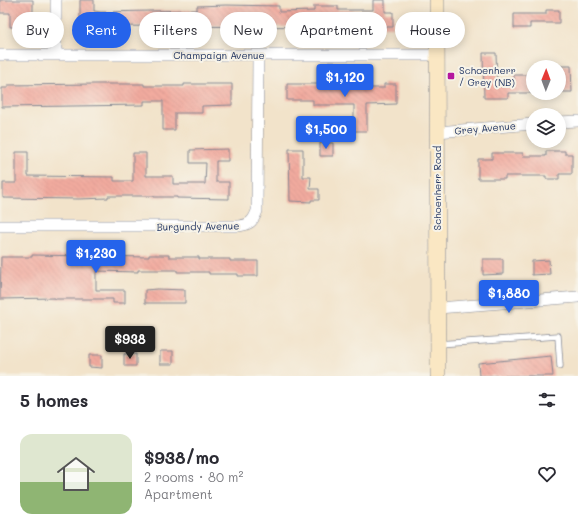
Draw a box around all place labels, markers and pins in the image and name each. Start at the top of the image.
place label: Schoenherr / Grey (NB) [459,63,516,89]
pin: $1,120 [312,64,378,98]
marker: Schoenherr / Grey (NB) [446,71,456,81]
pin: $1,500 [293,116,359,150]
pin: $1,230 [63,240,129,274]
pin: $1,880 [476,280,542,314]
pin: $938 [106,326,154,360]

